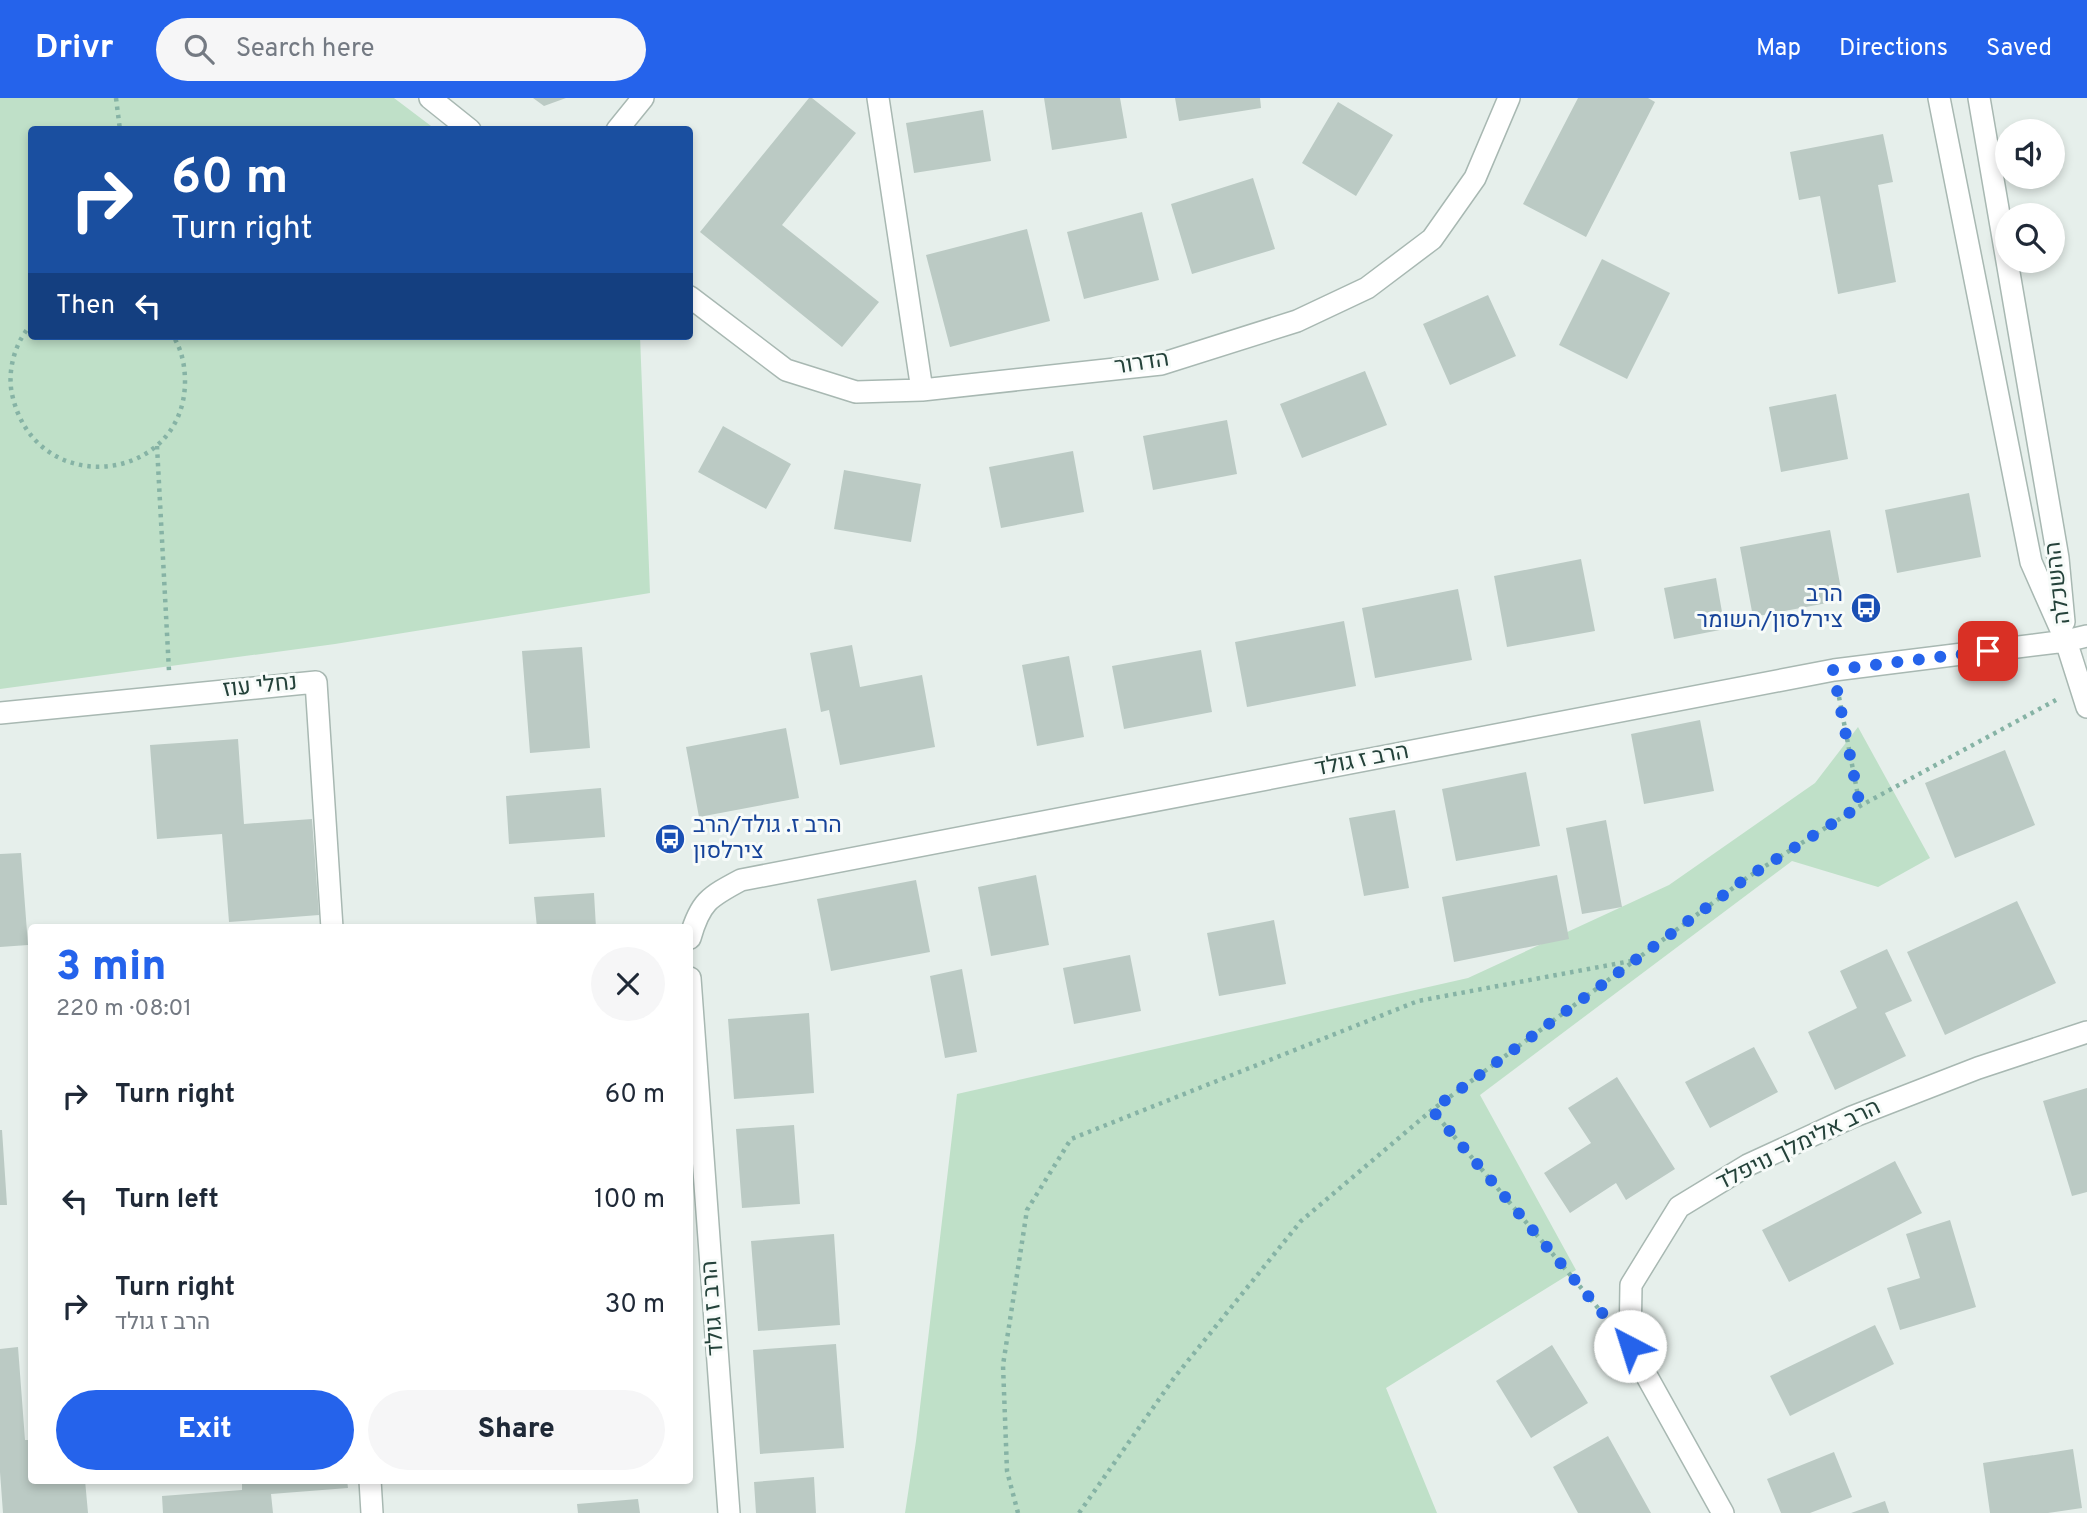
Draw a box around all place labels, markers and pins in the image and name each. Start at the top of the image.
place label: הרב צירלסון/השומר [1697,581,1843,636]
bus stop icon: הרב צירלסון/השומר [1849,591,1883,625]
pin [1958,621,2018,681]
place label: הרב ז. גולד/הרב צירלסון [693,812,842,867]
bus stop icon: הרב ז. גולד/הרב צירלסון [653,822,687,856]

